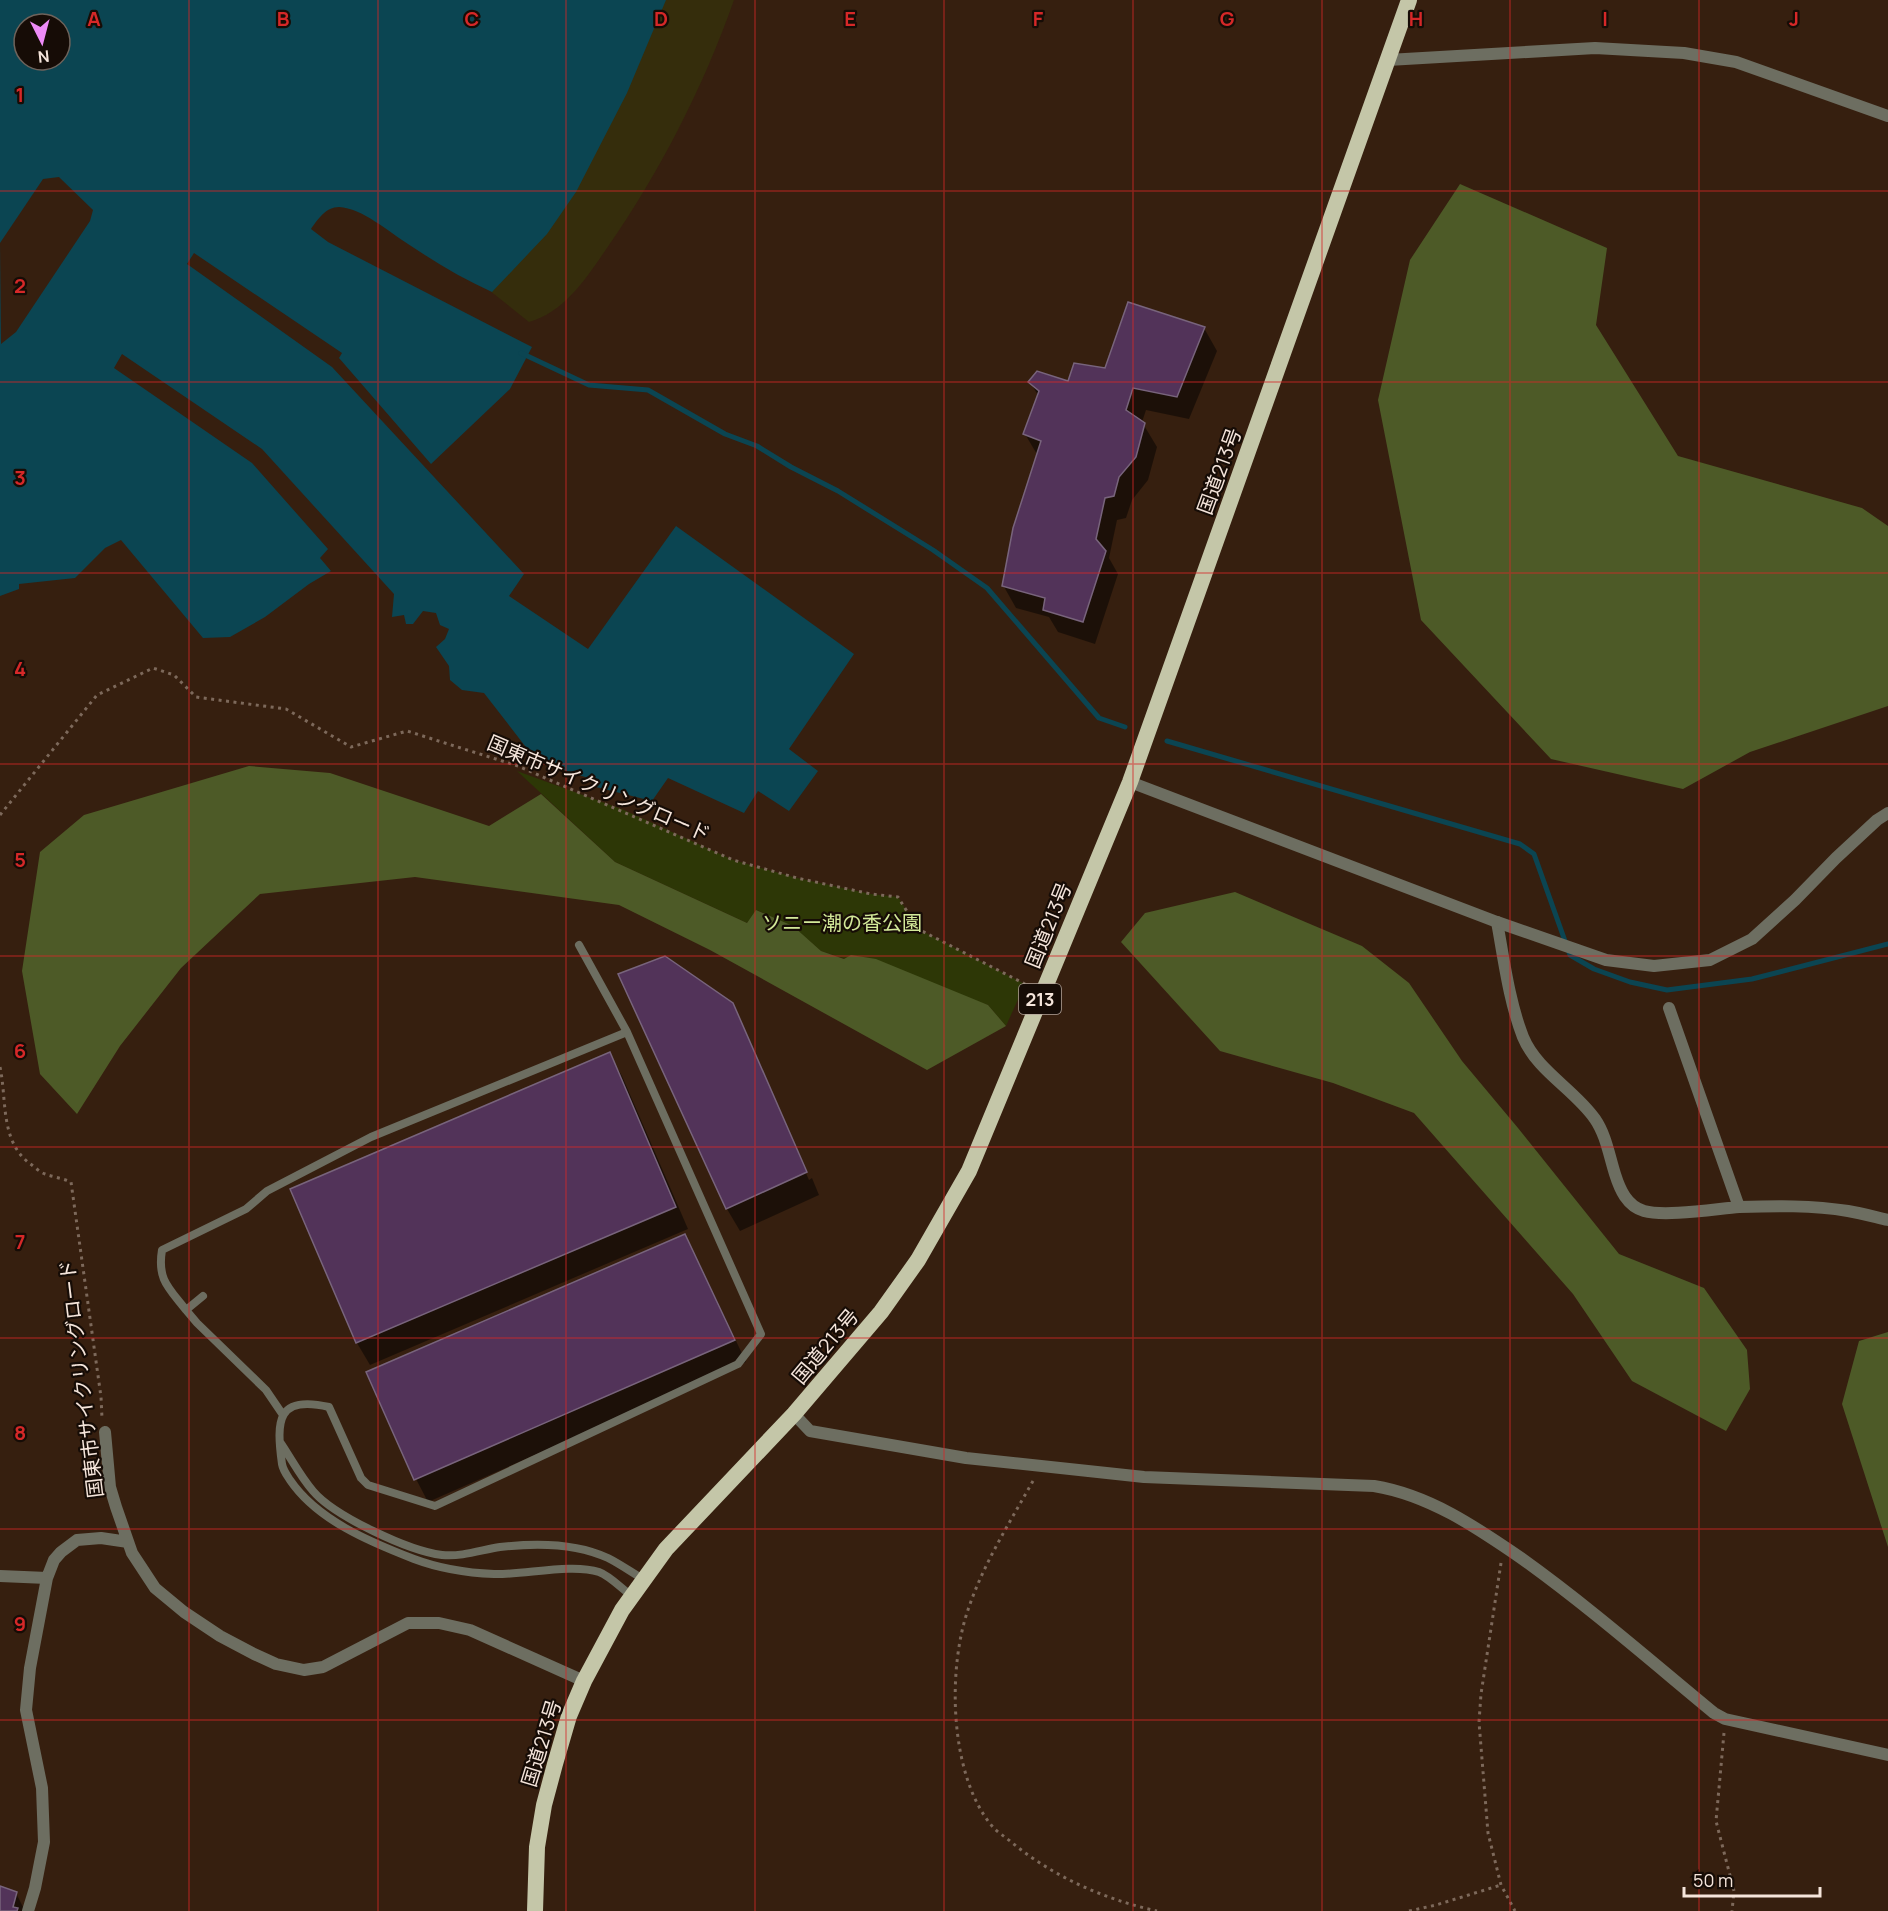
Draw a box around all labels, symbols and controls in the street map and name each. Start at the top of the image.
text: A [87,5,101,32]
text: B [277,5,290,32]
text: C [465,5,479,32]
text: D [654,5,668,32]
text: E [844,5,856,32]
text: F [1033,5,1044,32]
text: G [1220,5,1235,32]
text: H [1409,5,1423,32]
text: I [1602,5,1608,32]
text: J [1789,5,1799,32]
north arrow [12,12,72,72]
text: N [37,45,50,68]
text: 1 [16,81,24,108]
text: 2 [14,272,26,299]
street label: 国道213号 [1191,424,1247,518]
text: 3 [14,464,26,491]
text: 4 [14,655,26,682]
street label: 国東市サイクリングロード [483,729,715,847]
text: 5 [14,846,26,873]
street label: 国道213号 [1019,878,1077,972]
park label: ソニー潮の香公園 [762,909,922,936]
road number: 213 [1019,984,1061,1014]
text: 6 [14,1037,26,1064]
text: 7 [15,1228,25,1255]
street label: 国東市サイクリングロード [53,1258,109,1500]
street label: 国道213号 [786,1303,864,1389]
text: 8 [14,1419,26,1446]
text: 9 [14,1610,26,1637]
street label: 国道213号 [515,1696,567,1790]
scale bar [1684,1860,1820,1898]
text: 50 m [1693,1868,1733,1892]

